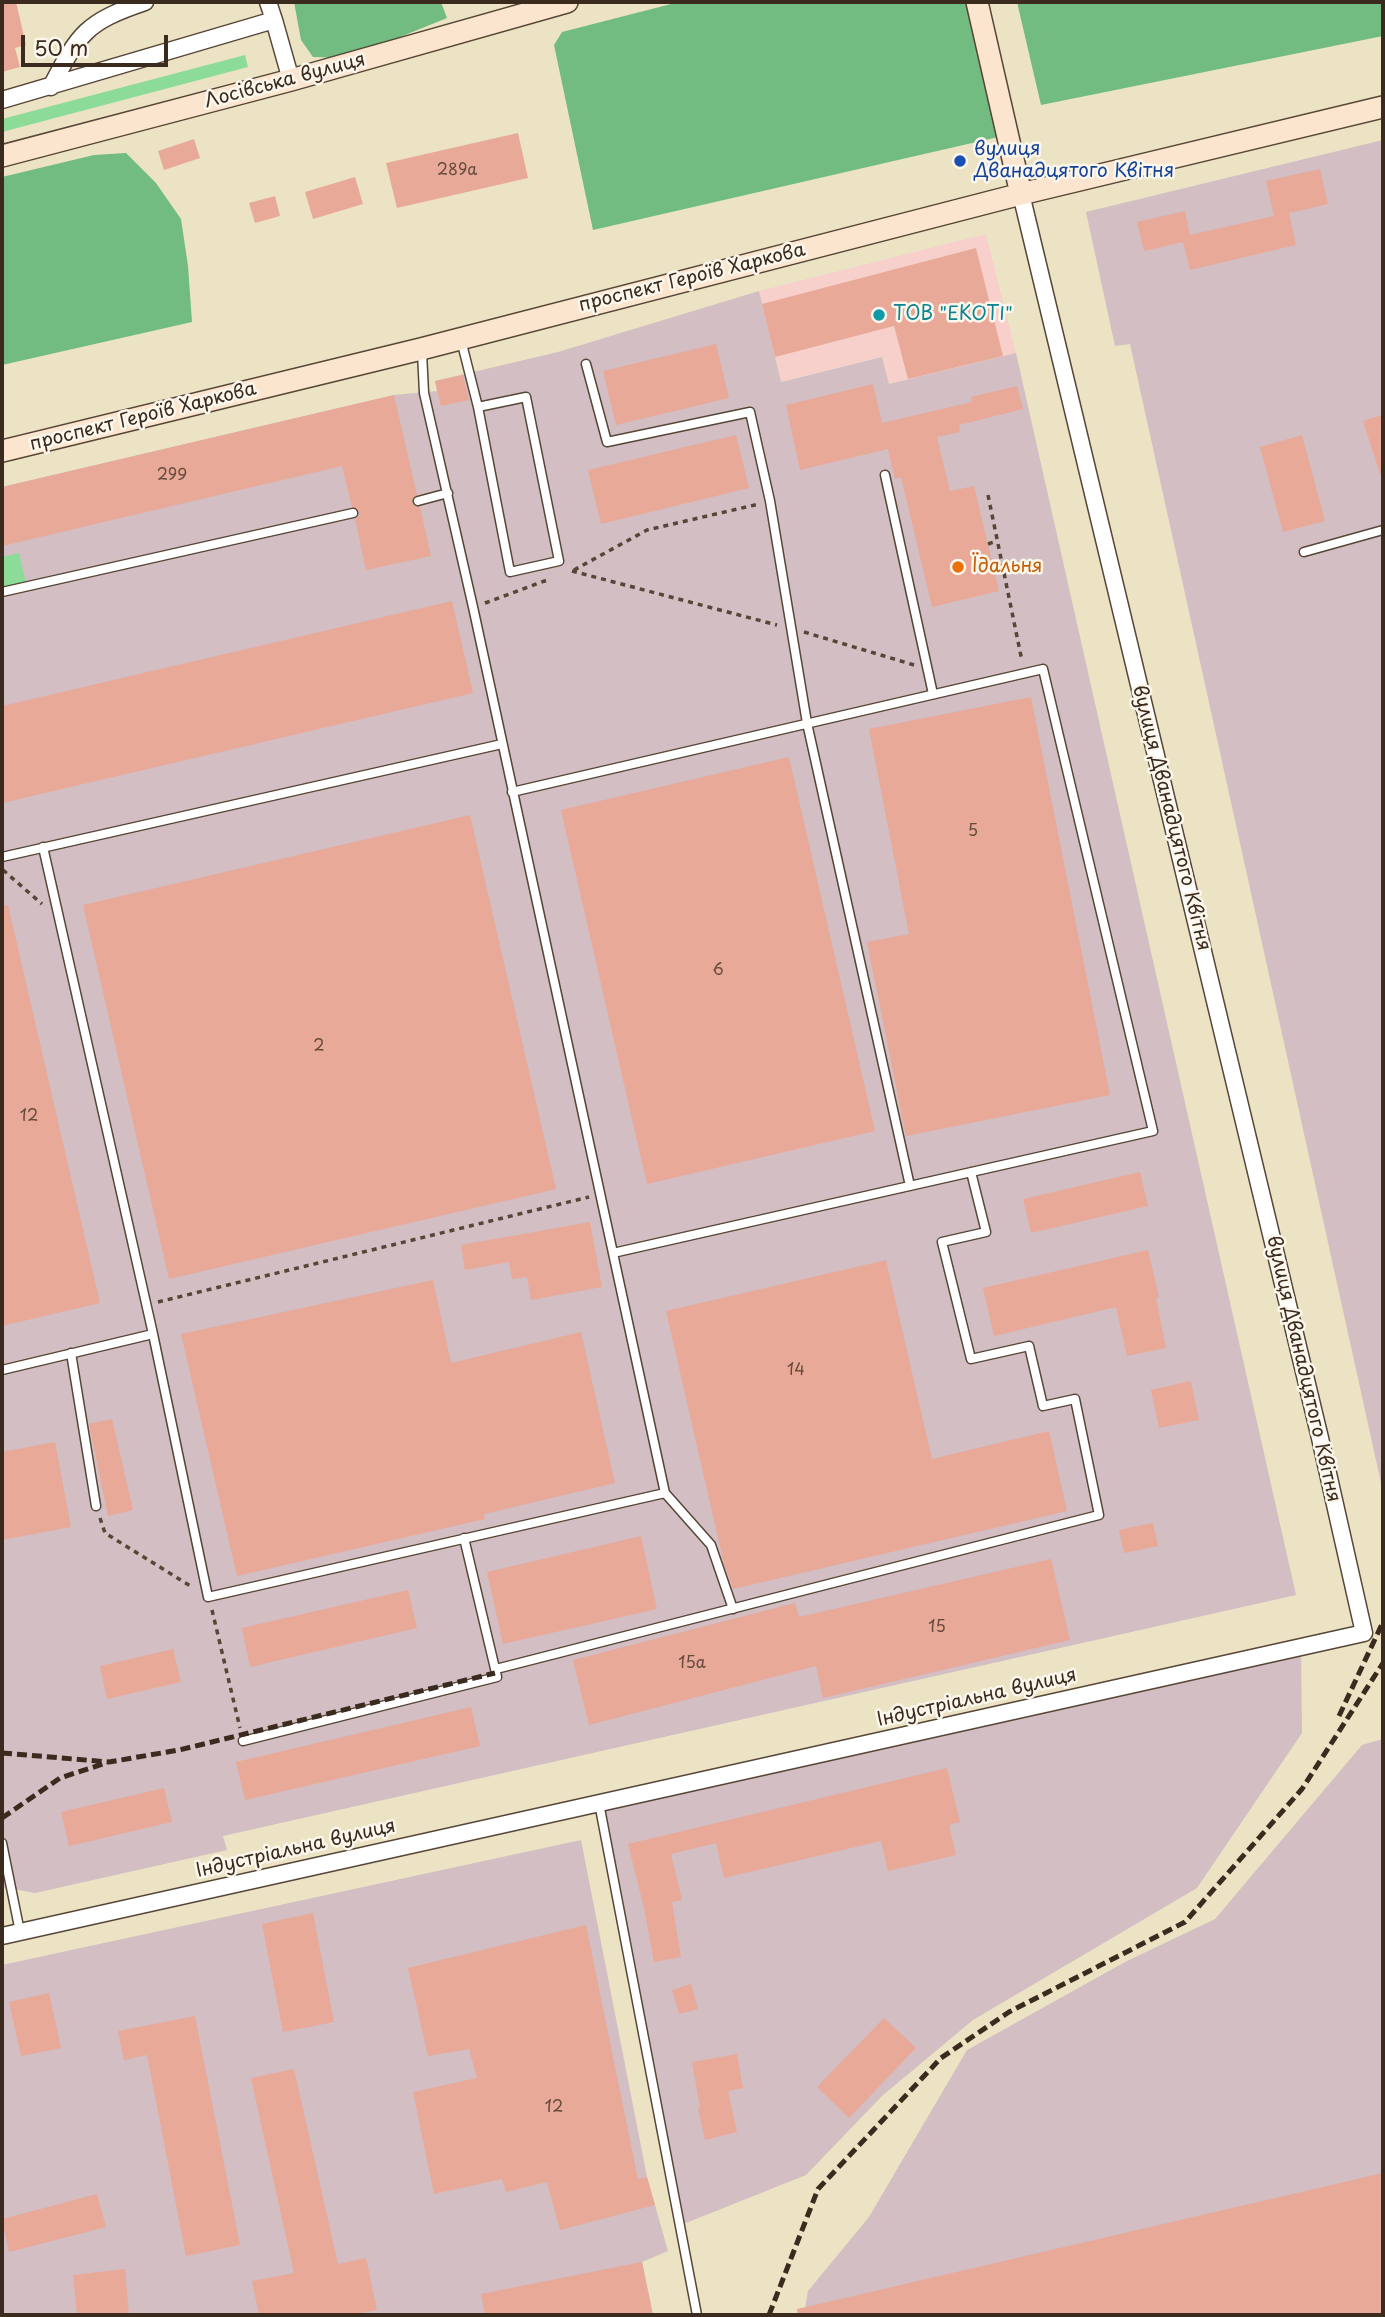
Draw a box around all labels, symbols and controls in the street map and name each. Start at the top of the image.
scale bar [24,21,172,65]
text: 50 m [34,31,88,63]
street label: Лосівська вулиця [202,49,368,113]
place label: вулиця Дванадцятого Квітня [974,139,1174,183]
marker: вулиця Дванадцятого Квітня [952,153,968,169]
house number: 289а [437,161,477,181]
street label: проспект Героїв Харкова [576,239,808,317]
place label: ТОВ "ЕКОТI" [893,304,1013,326]
marker: ТОВ "ЕКОТI" [871,307,887,323]
street label: проспект Героїв Харкова [27,378,259,456]
house number: 299 [157,466,187,486]
place label: Їдальня [972,556,1042,578]
marker: Їдальня [950,559,966,575]
street label: вулиця Дванадцятого Квітня [1127,683,1215,953]
house number: 5 [968,822,978,842]
house number: 6 [712,961,724,981]
house number: 2 [313,1037,325,1057]
house number: 12 [20,1107,38,1127]
street label: вулиця Дванадцятого Квітня [1261,1234,1345,1504]
house number: 14 [787,1361,805,1381]
house number: 15 [928,1618,946,1638]
house number: 15а [678,1654,706,1674]
street label: Індустріальна вулиця [875,1664,1079,1732]
street label: Індустріальна вулиця [194,1815,398,1883]
house number: 12 [545,2098,563,2118]

